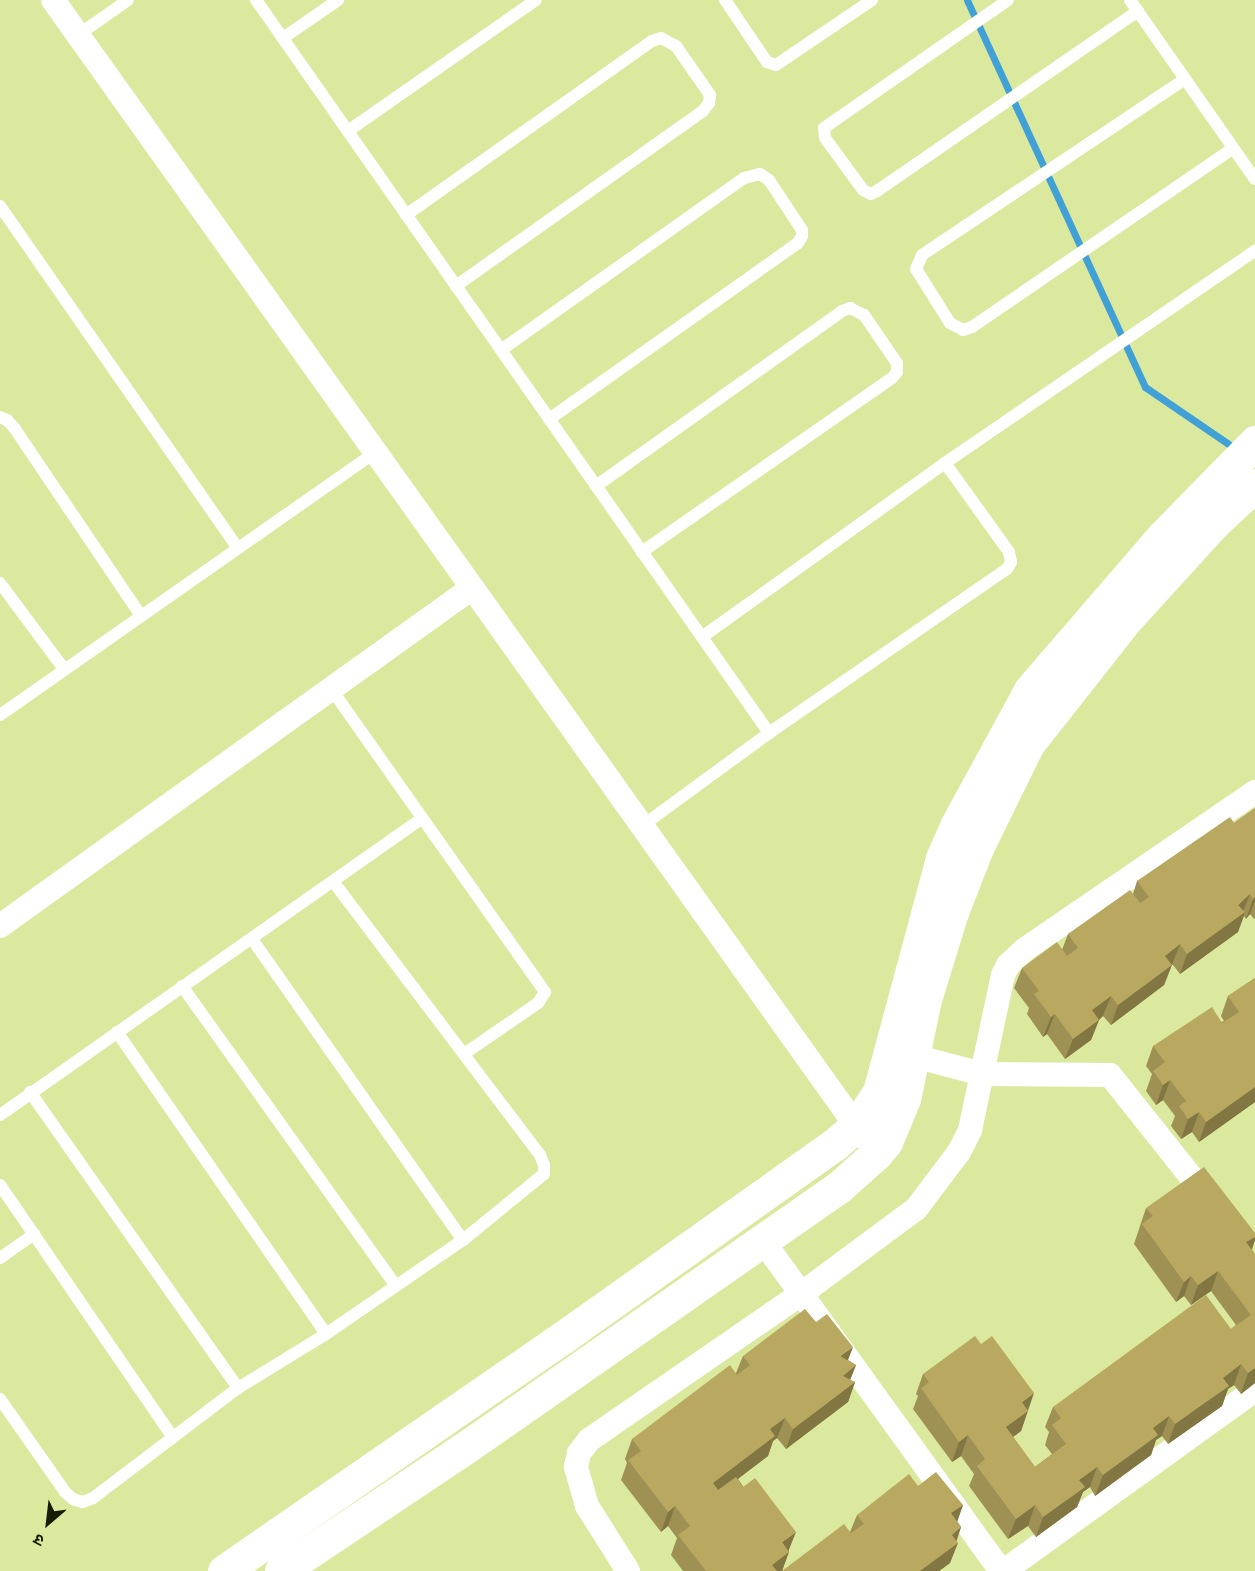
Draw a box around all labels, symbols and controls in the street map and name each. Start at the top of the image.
north arrow [18,1493,78,1553]
text: उ [31,1528,48,1550]

